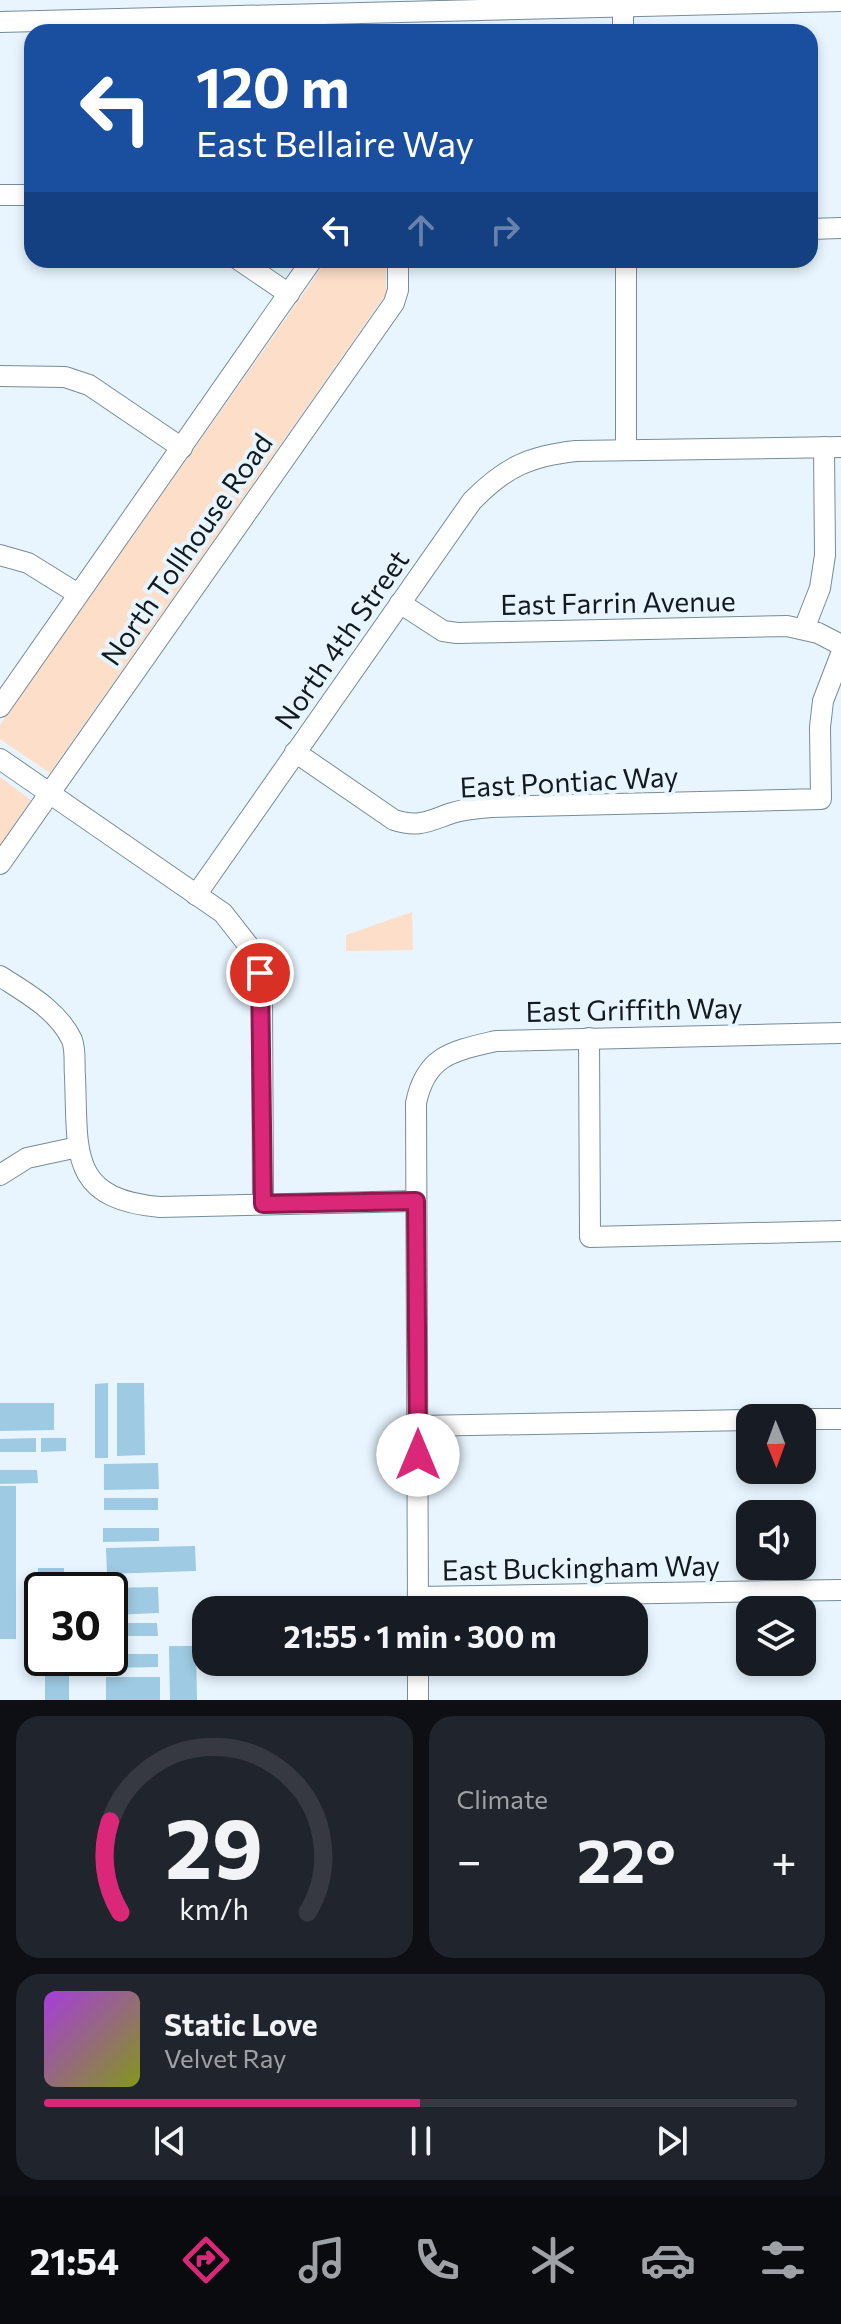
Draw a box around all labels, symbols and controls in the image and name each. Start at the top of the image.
text: 120 m [196,51,350,120]
icon: left [64,56,168,160]
text: East Bellaire Way [196,120,474,164]
icon: left [315,208,359,252]
icon: ahead [399,208,443,252]
icon: right [483,208,527,252]
street label: North Tollhouse Road [93,426,279,672]
street label: North 4th Street [267,543,415,735]
street label: East Farrin Avenue [500,583,736,621]
street label: East Pontiac Way [459,758,679,804]
pin [226,939,294,1007]
icon: arrive [238,951,282,995]
street label: East Griffith Way [525,990,743,1028]
north arrow [736,1404,816,1484]
map controls [736,1404,816,1676]
position arrow [376,1413,460,1497]
button: sound [736,1500,816,1580]
street label: East Buckingham Way [442,1548,720,1586]
speed limit sign: 30 [24,1572,128,1676]
button: layers [736,1596,816,1676]
text: 21:55 · 1 min · 300 m [284,1617,556,1654]
text: Climate [457,1783,548,1814]
text: 29 [165,1794,263,1896]
text: 22° [577,1822,676,1895]
text: − [457,1832,482,1886]
text: + [771,1832,797,1886]
text: km/h [179,1891,249,1926]
text: Static Love [164,2005,318,2042]
text: Velvet Ray [164,2042,287,2073]
icon: previous [148,2119,192,2163]
icon: pause [399,2119,443,2163]
icon: next [650,2119,694,2163]
icon: directions [178,2232,234,2288]
icon: music [294,2232,350,2288]
icon: phone [409,2232,465,2288]
icon: climate [525,2232,581,2288]
icon: car [640,2232,696,2288]
icon: filters [755,2232,811,2288]
text: 21:54 [30,2238,119,2282]

